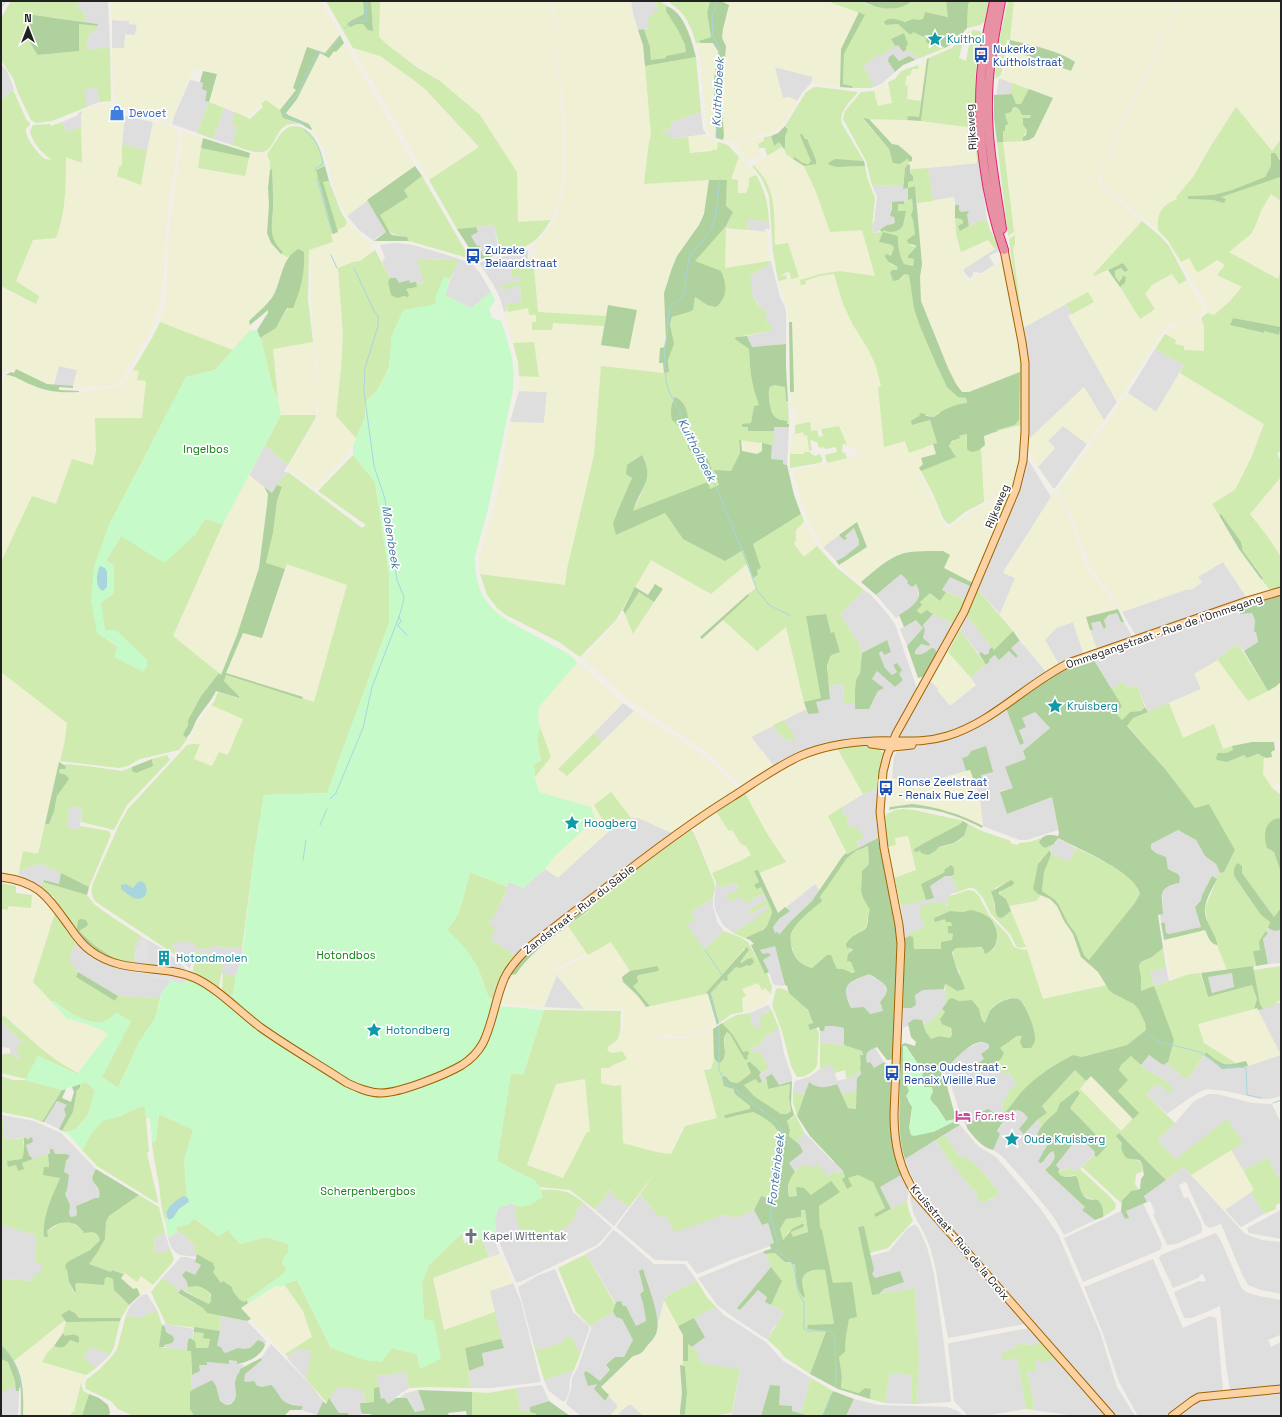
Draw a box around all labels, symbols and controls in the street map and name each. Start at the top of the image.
north arrow [8,8,48,48]
text: N [24,11,32,25]
place icon: Kuithol [926,30,944,48]
place label: Kuithol [947,32,984,46]
place label: Nukerke Kuitholstraat [993,42,1062,69]
bus stop icon: Nukerke Kuitholstraat [972,46,990,64]
water label: Kuitholbeek [708,56,728,127]
shop icon: Devoet [108,104,126,122]
street label: Rijksweg [962,104,980,150]
place label: Devoet [129,106,166,120]
place label: Zulzeke Beiaardstraat [485,243,557,270]
bus stop icon: Zulzeke Beiaardstraat [464,247,482,265]
water label: Kuitholbeek [674,416,721,486]
park label: Ingelbos [183,442,229,456]
street label: Rijksweg [982,482,1012,530]
water label: Molenbeek [378,504,404,571]
street label: Ommegangstraat - Rue de l'Ommegang [1064,591,1264,671]
place icon: Kruisberg [1046,697,1064,715]
place label: Kruisberg [1067,699,1118,713]
place label: Ronse Zeelstraat - Renaix Rue Zeel [898,775,989,802]
bus stop icon: Ronse Zeelstraat - Renaix Rue Zeel [877,779,895,797]
place icon: Hoogberg [563,814,581,832]
place label: Hoogberg [584,816,636,830]
street label: Zandstraat - Rue du Sable [520,861,638,957]
park label: Hotondbos [317,948,376,962]
building icon: Hotondmolen [155,949,173,967]
place label: Hotondmolen [176,951,248,965]
place icon: Hotondberg [365,1021,383,1039]
place label: Hotondberg [386,1023,450,1037]
place label: Ronse Oudestraat - Renaix Vieille Rue [904,1060,1007,1087]
bus stop icon: Ronse Oudestraat - Renaix Vieille Rue [883,1064,901,1082]
hotel icon: For.rest [954,1107,972,1125]
place label: For.rest [975,1109,1015,1123]
place icon: Oude Kruisberg [1003,1130,1021,1148]
water label: Fonteinbeek [764,1132,789,1207]
place label: Oude Kruisberg [1024,1132,1105,1146]
street label: Kruisstraat - Rue de la Croix [908,1181,1013,1303]
park label: Scherpenbergbos [320,1184,416,1198]
church icon: Kapel Wittentak [462,1227,480,1245]
place label: Kapel Wittentak [483,1229,566,1243]

